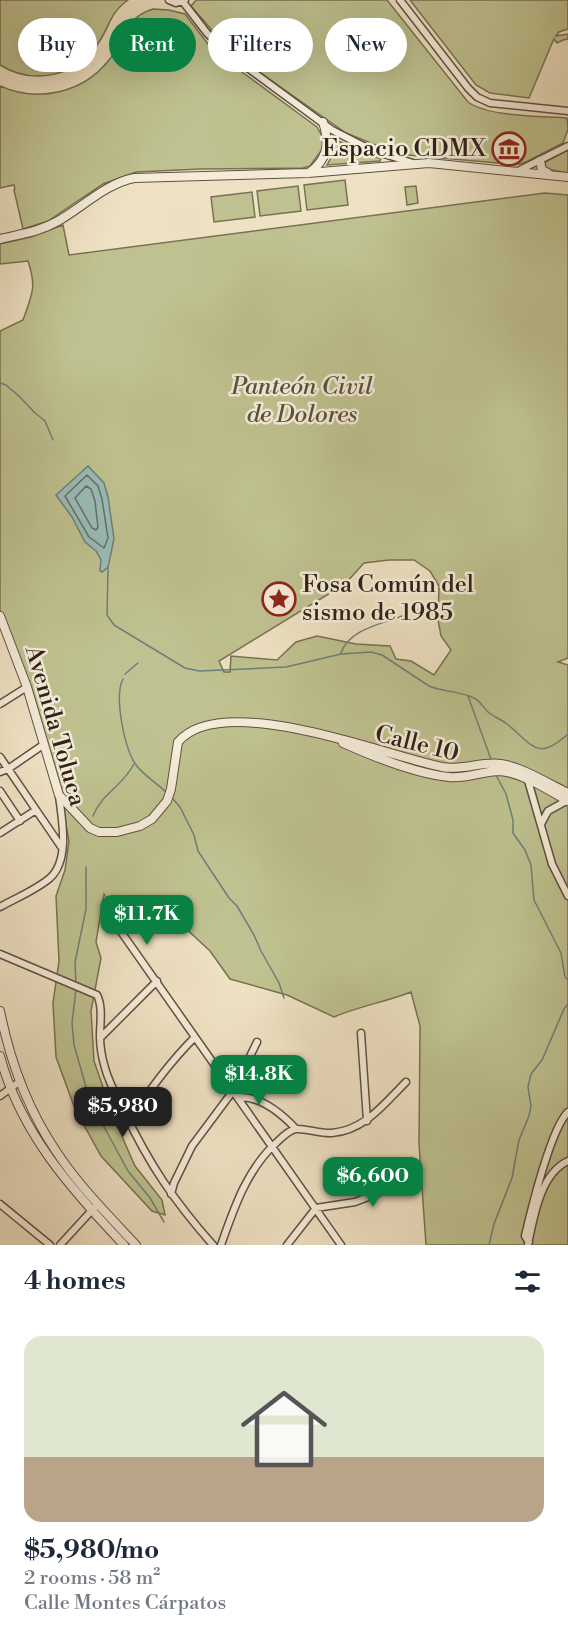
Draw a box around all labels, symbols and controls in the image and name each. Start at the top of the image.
chip: Buy [18,18,97,72]
chip: Rent [109,18,196,72]
chip: Filters [208,18,313,72]
chip: New [325,18,407,72]
museum icon: Espacio CDMX [491,131,527,167]
place label: Espacio CDMX [322,134,487,164]
park label: Panteón Civil de Dolores [230,372,373,430]
place label: Fosa Común del sismo de 1985 [302,570,474,628]
place icon: Fosa Común del sismo de 1985 [261,581,297,617]
street label: Avenida Toluca [18,642,92,810]
street label: Calle 10 [372,719,462,769]
pin: $11.7K [98,895,196,946]
text: $11.7K [114,902,180,927]
pin: $14.8K [210,1055,308,1106]
text: $14.8K [225,1062,293,1087]
pin: $5,980 [74,1087,172,1138]
text: $5,980 [88,1094,158,1119]
pin: $6,600 [324,1157,422,1208]
text: $6,600 [337,1164,409,1189]
text: 4 homes [24,1265,126,1297]
icon: filters [511,1265,544,1298]
icon: home [230,1375,338,1483]
text: $5,980/mo [24,1534,159,1566]
text: 2 rooms · 58 m² [24,1566,160,1591]
text: Calle Montes Cárpatos [24,1591,226,1616]

